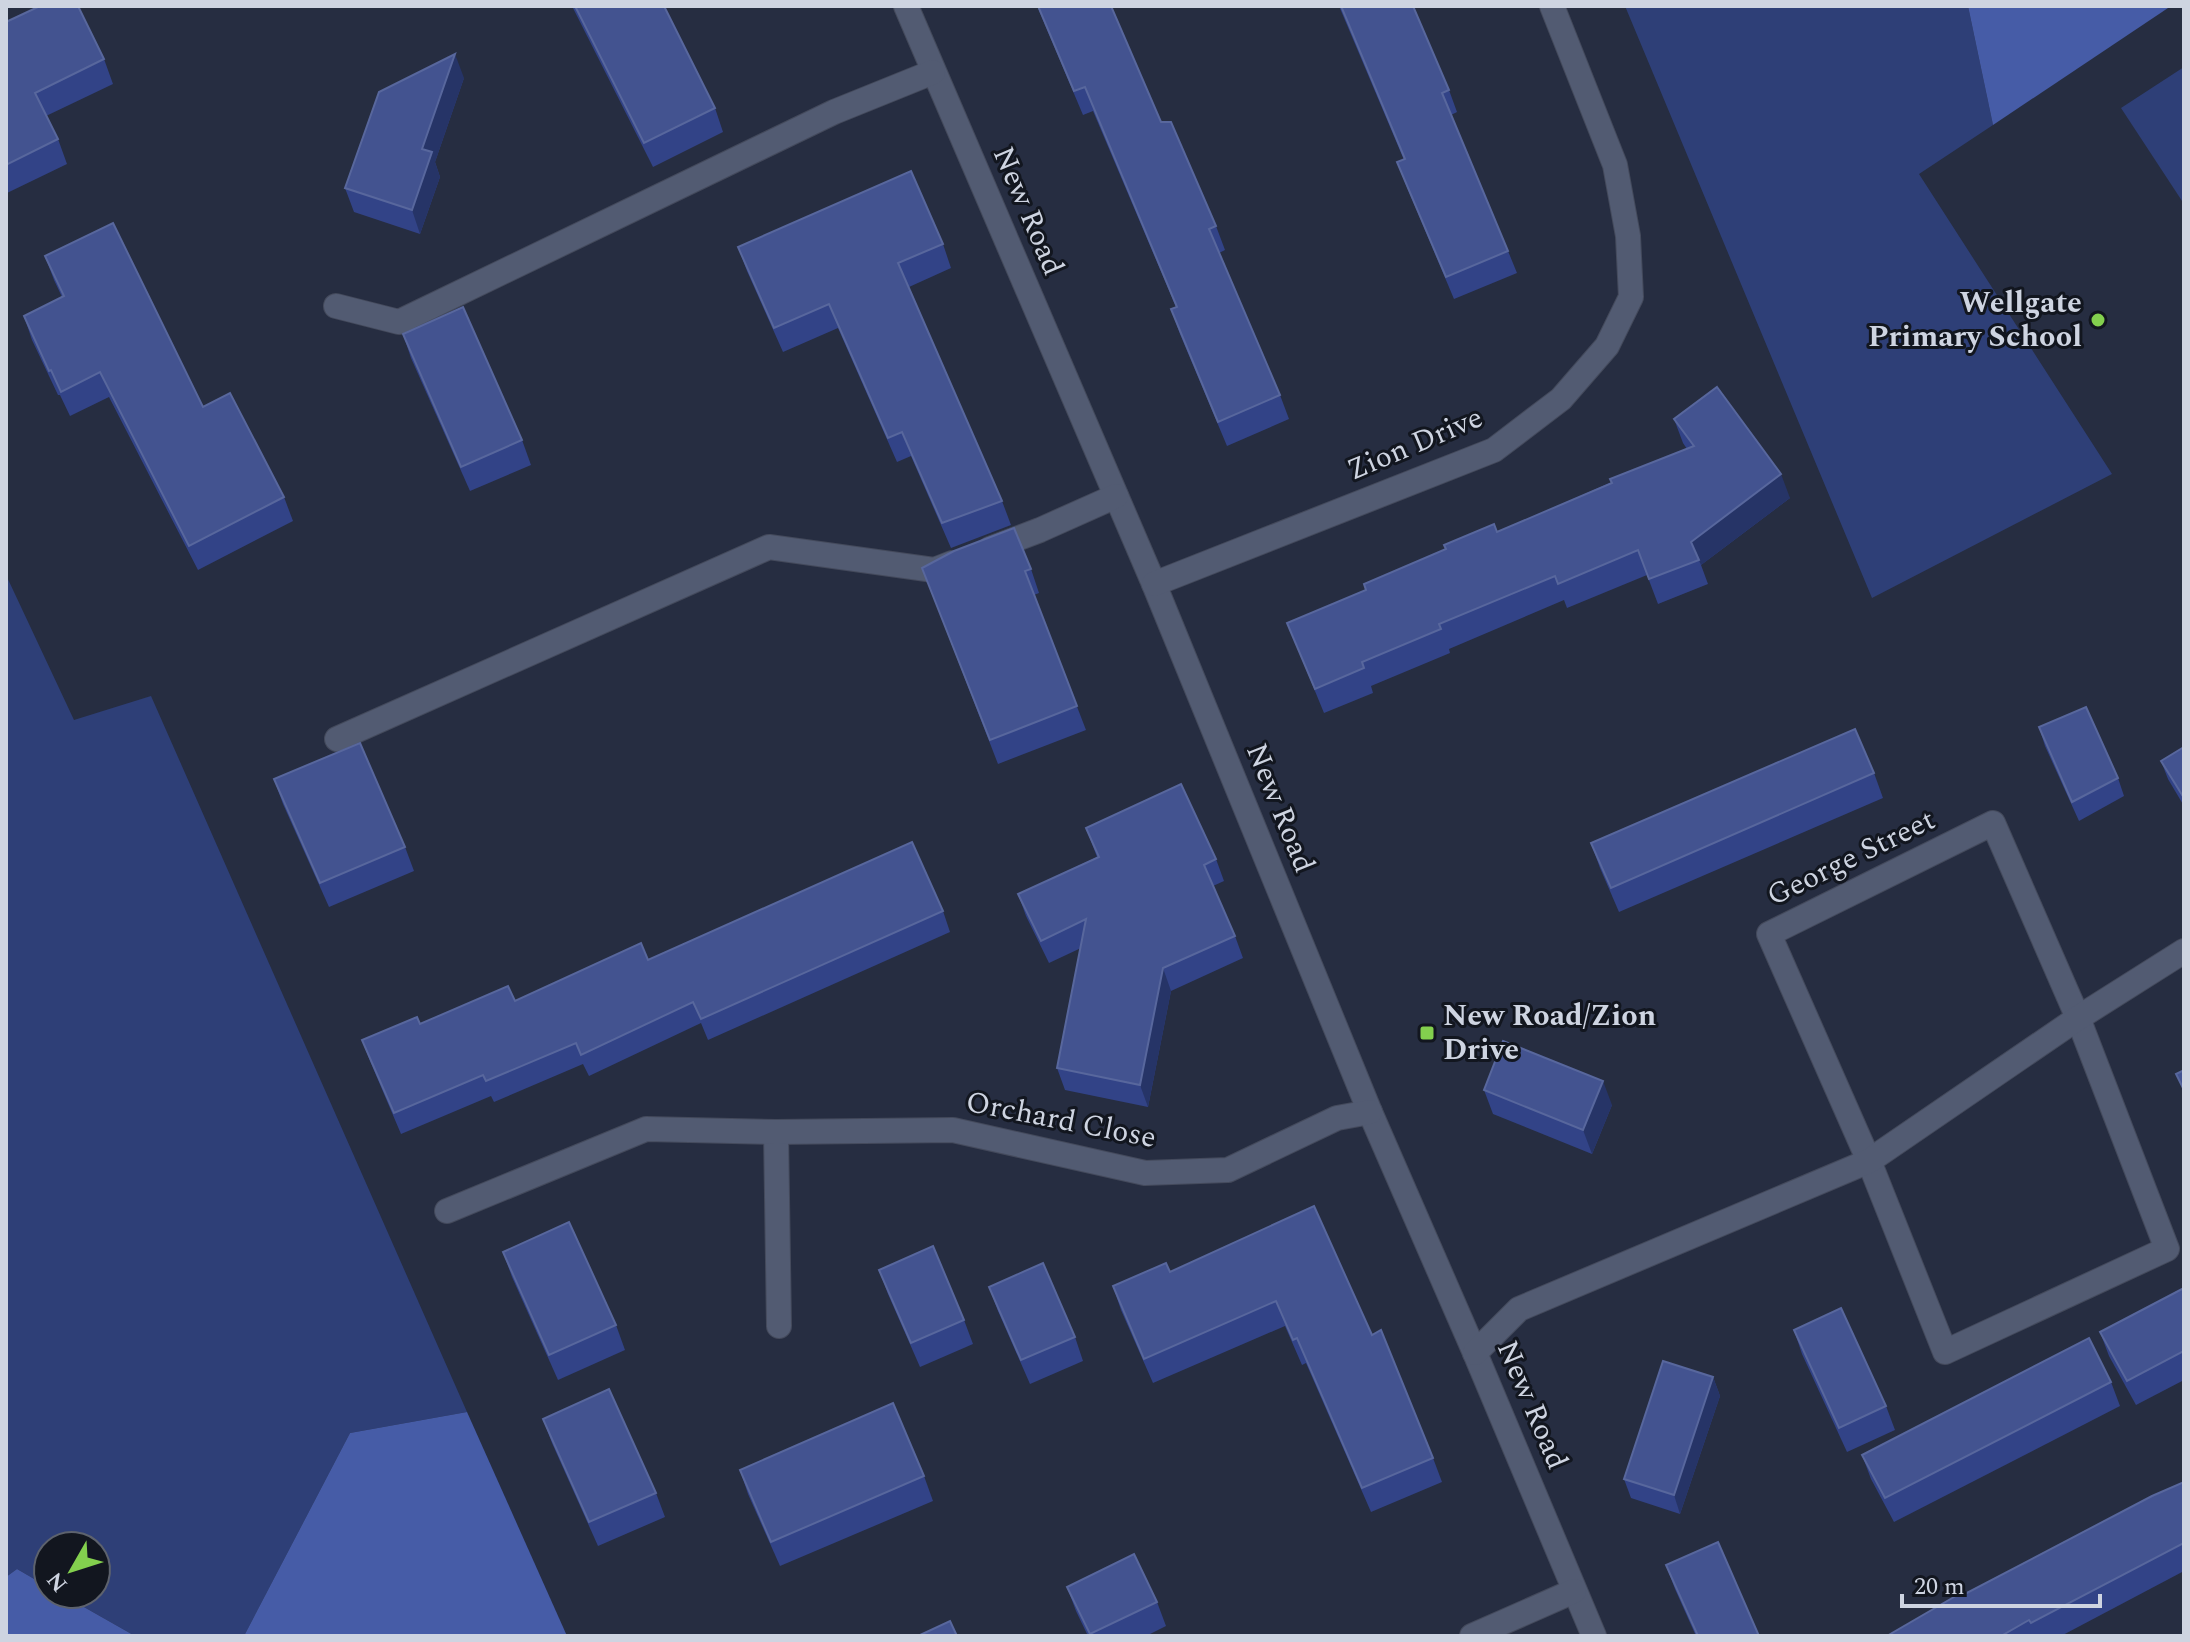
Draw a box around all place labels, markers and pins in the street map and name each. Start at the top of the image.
place label: Wellgate Primary School [1868,280,2082,360]
marker: Wellgate Primary School [2089,311,2107,329]
place label: New Road/Zion Drive [1443,993,1656,1073]
marker: New Road/Zion Drive [1418,1024,1436,1042]

